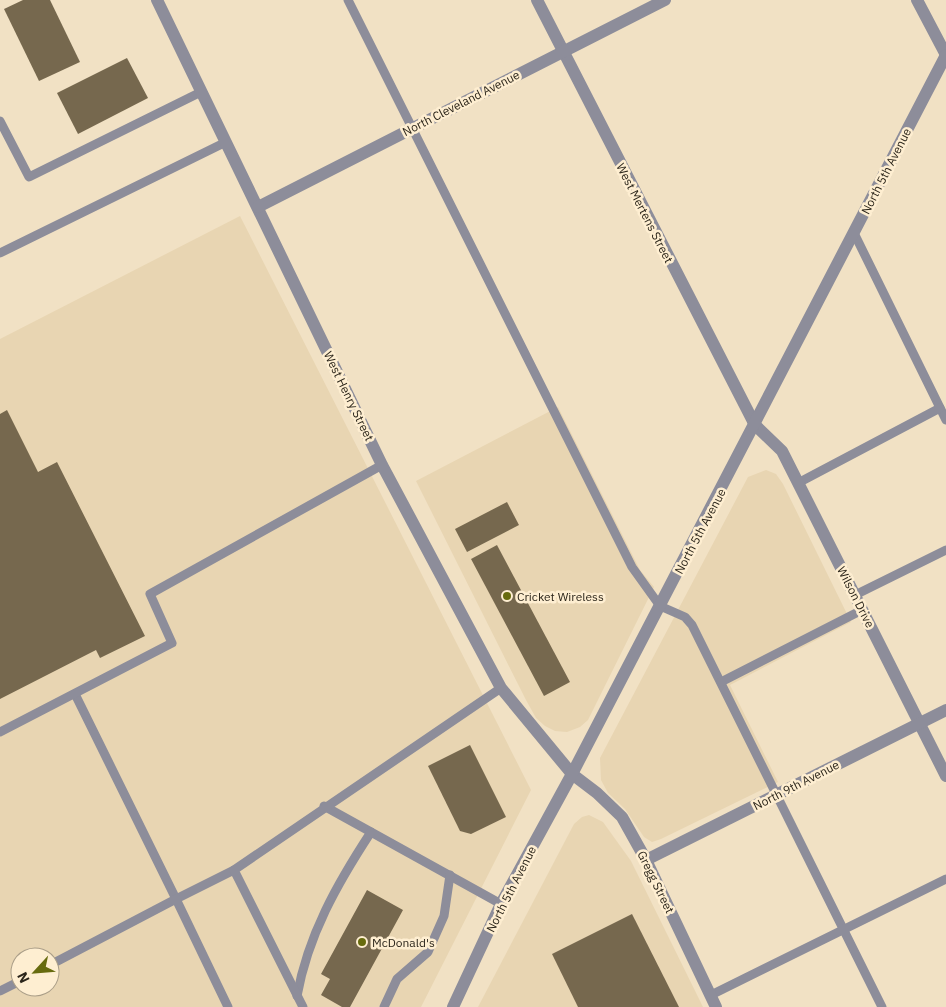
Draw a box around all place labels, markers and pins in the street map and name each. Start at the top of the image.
place label: Cricket Wireless [517,589,604,604]
marker: Cricket Wireless [501,590,513,602]
place label: McDonald's [372,935,435,950]
marker: McDonald's [356,936,368,948]

